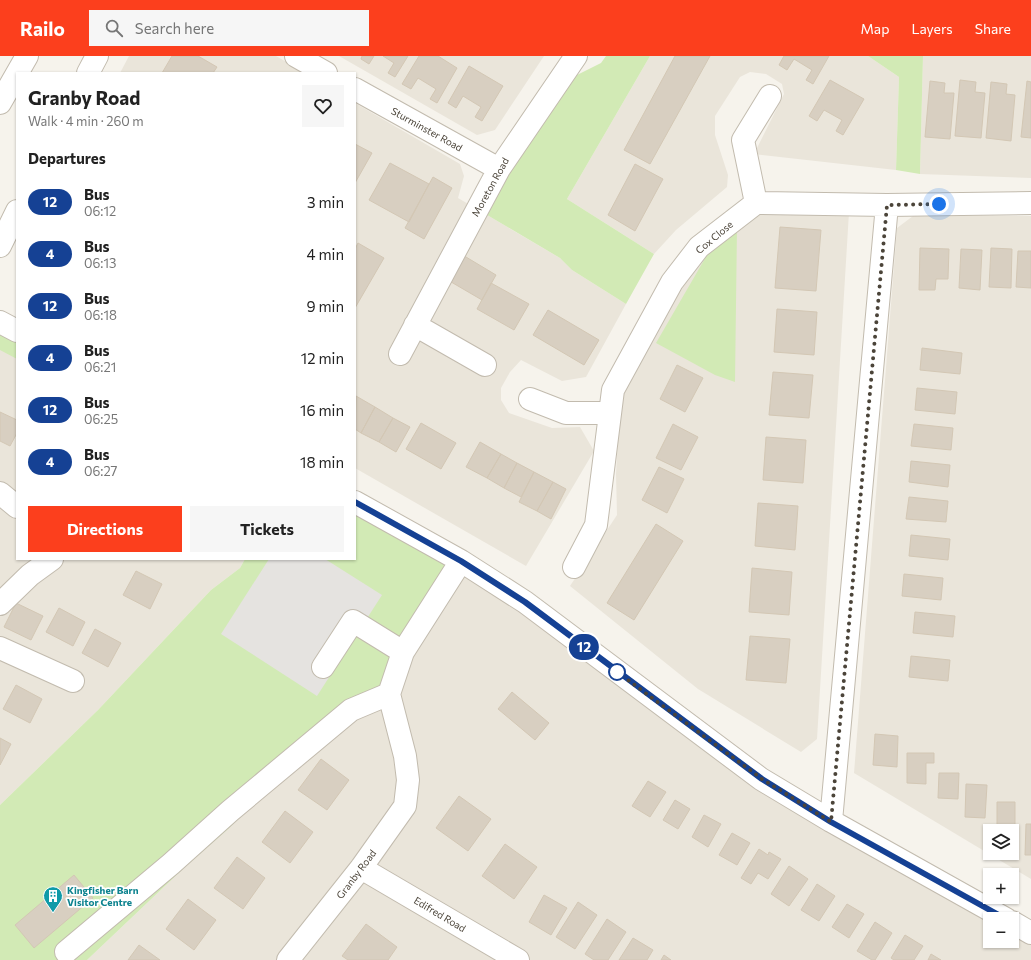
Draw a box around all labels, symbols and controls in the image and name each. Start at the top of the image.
search box [89,10,369,46]
text: Railo [20,17,65,40]
icon: search [103,17,125,39]
text: Search here [135,19,214,37]
text: Map [861,20,889,37]
text: Layers [911,20,953,37]
text: Share [975,20,1011,37]
button: heart [302,85,344,127]
text: Granby Road [28,86,140,109]
street label: Sturminster Road [389,104,465,154]
text: Walk · 4 min · 260 m [28,113,144,129]
text: Departures [28,149,106,167]
street label: Moreton Road [469,155,511,219]
text: Bus [84,185,109,203]
text: 12 [43,193,57,210]
text: 3 min [307,193,344,211]
your location [929,194,949,214]
text: 06:12 [84,203,116,219]
street label: Cox Close [693,218,735,256]
text: Bus [84,237,109,255]
text: 4 [46,245,54,262]
text: 4 min [307,245,344,263]
text: 06:13 [84,255,116,271]
text: Bus [84,289,109,307]
text: 12 [43,297,57,314]
text: 9 min [306,297,344,315]
text: 06:18 [84,307,117,323]
text: Bus [84,341,109,359]
text: 4 [46,349,54,366]
text: 12 min [301,349,344,367]
text: 06:21 [84,359,116,375]
text: Bus [84,393,109,411]
text: 12 [43,401,57,418]
text: 16 min [300,401,344,419]
text: 06:25 [84,411,118,427]
text: Bus [84,445,109,463]
text: 4 [46,453,54,470]
text: 18 min [300,453,344,471]
text: 06:27 [84,463,117,479]
button: Directions [28,506,182,552]
button: Tickets [190,506,344,552]
line badge: 12 [566,634,602,660]
text: 12 [577,638,591,655]
unlabelled marker [608,663,626,681]
map controls [983,824,1019,948]
button: layers [983,824,1019,860]
street label: Granby Road [334,847,379,901]
button: + [983,868,1019,904]
place label: Kingfisher Barn Visitor Centre [67,884,139,908]
building icon: Kingfisher Barn Visitor Centre [42,885,64,913]
street label: Edifred Road [412,894,468,934]
button: − [983,912,1019,948]

